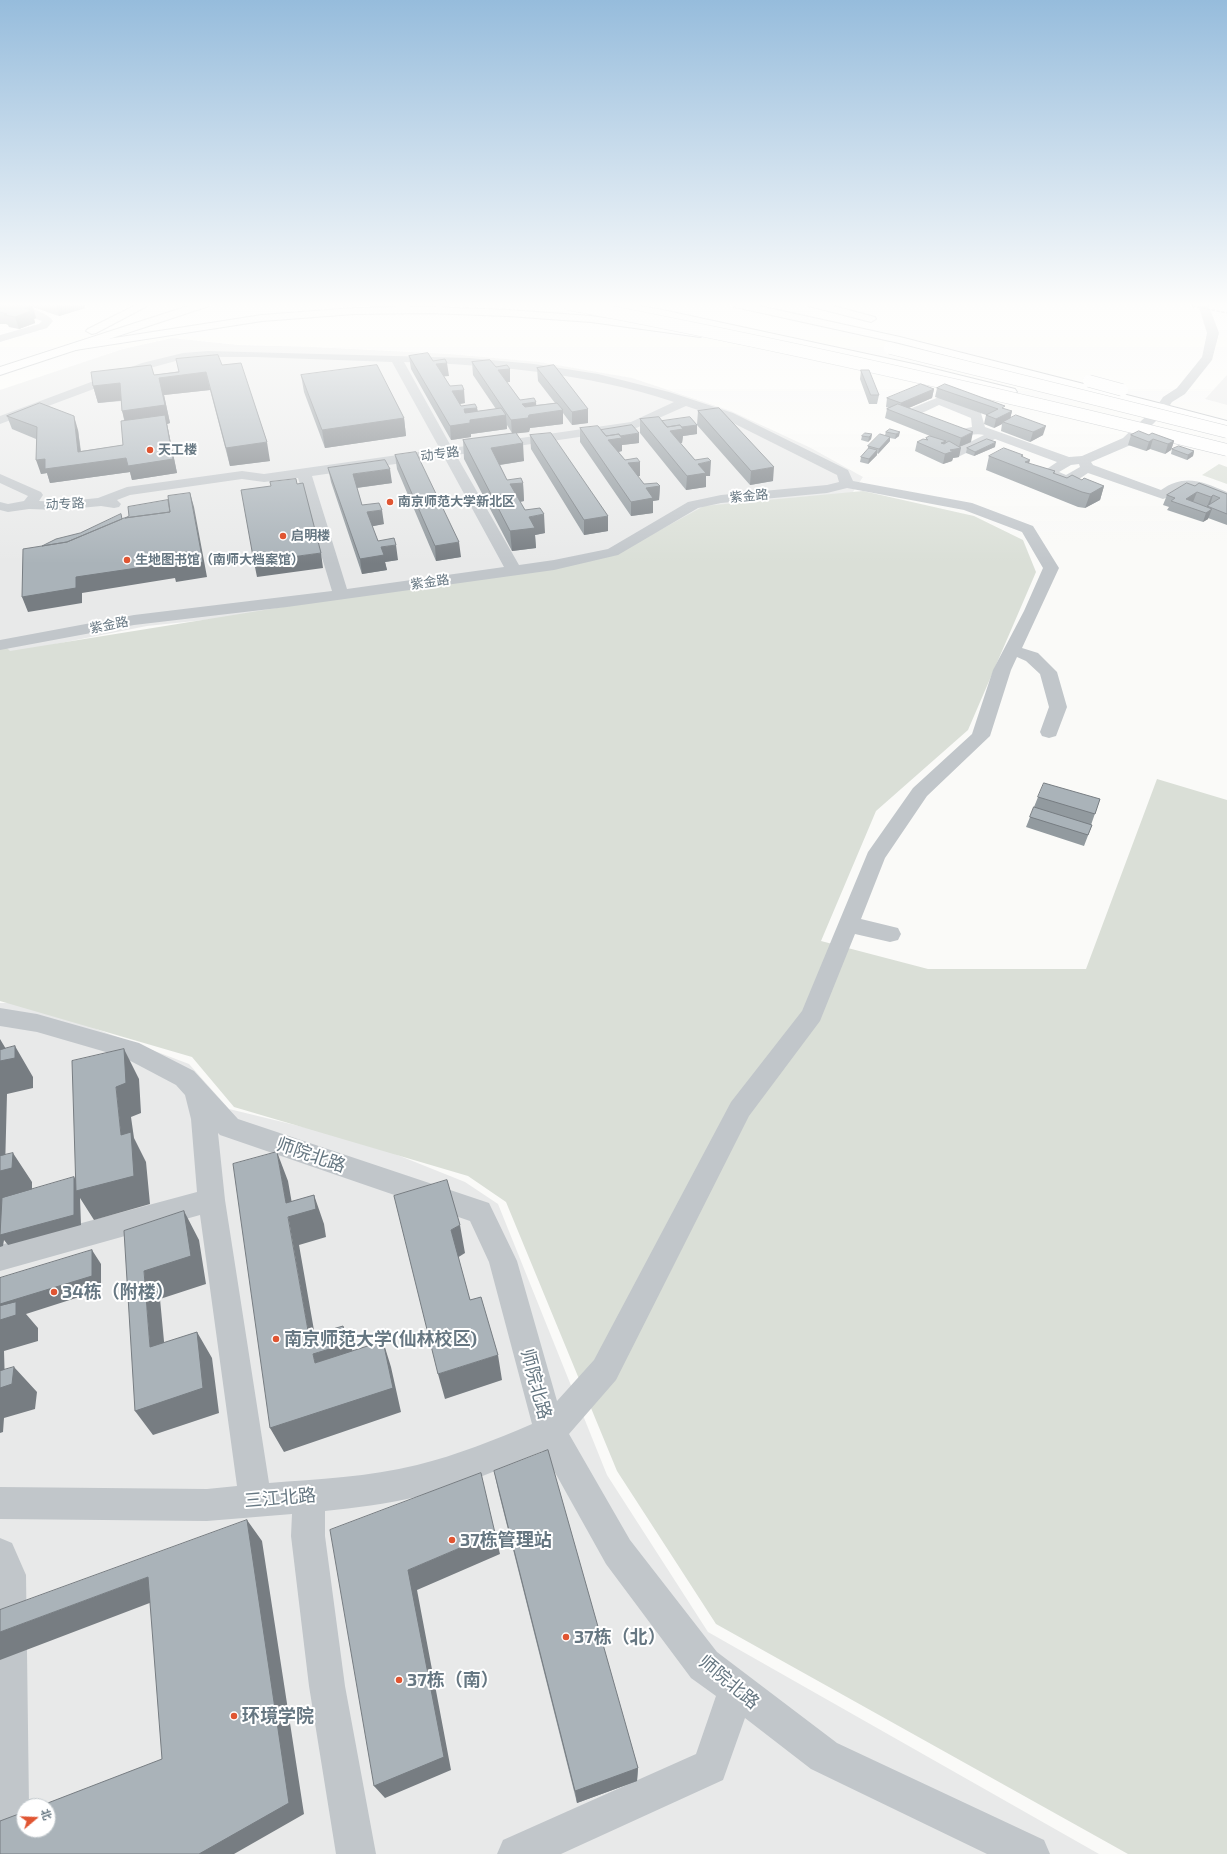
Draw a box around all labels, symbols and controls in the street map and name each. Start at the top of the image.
place label: 天工楼 [158,442,197,458]
street label: 动专路 [420,444,460,464]
marker: 天工楼 [145,445,155,455]
street label: 紫金路 [729,487,769,505]
place label: 南京师范大学新北区 [398,494,515,510]
street label: 动专路 [45,495,85,513]
marker: 南京师范大学新北区 [385,497,395,507]
place label: 启明楼 [291,528,330,544]
marker: 启明楼 [278,531,288,541]
place label: 生地图书馆（南师大档案馆） [135,552,304,568]
marker: 生地图书馆（南师大档案馆） [122,555,132,565]
street label: 紫金路 [410,572,450,592]
street label: 紫金路 [88,614,130,636]
street label: 师院北路 [273,1133,349,1177]
place label: 34栋（附楼） [62,1281,174,1303]
marker: 34栋（附楼） [49,1287,59,1297]
place label: 南京师范大学(仙林校区) [284,1328,477,1350]
marker: 南京师范大学(仙林校区) [271,1334,281,1344]
street label: 师院北路 [516,1346,556,1422]
street label: 三江北路 [243,1484,317,1512]
place label: 37栋管理站 [460,1529,552,1551]
marker: 37栋管理站 [447,1535,457,1545]
place label: 37栋（北） [574,1626,666,1648]
marker: 37栋（北） [561,1632,571,1642]
street label: 师院北路 [694,1651,764,1713]
place label: 37栋（南） [407,1669,499,1691]
marker: 37栋（南） [394,1675,404,1685]
place label: 环境学院 [242,1705,314,1727]
marker: 环境学院 [229,1711,239,1721]
north arrow [16,1798,56,1838]
text: 北 [39,1807,55,1822]

